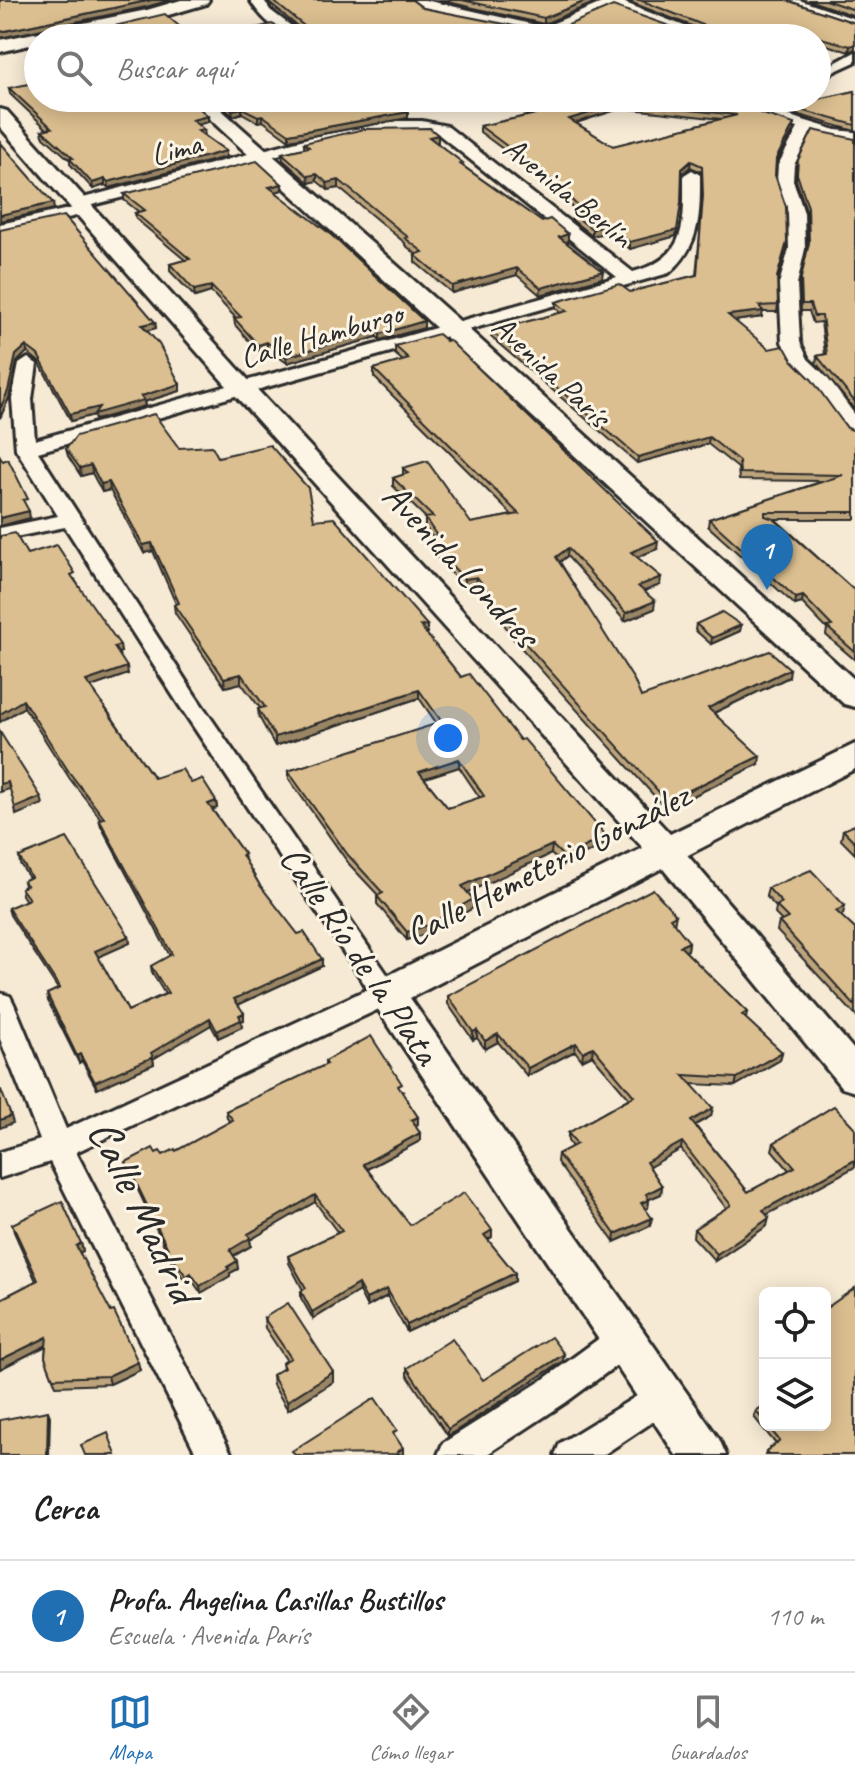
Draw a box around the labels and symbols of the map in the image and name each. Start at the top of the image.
street label: Lima [146,122,208,175]
street label: Avenida Berlín [495,127,642,258]
street label: Calle Hamburgo [235,291,410,378]
street label: Avenida París [483,306,621,438]
street label: Avenida Londres [373,473,552,660]
pin: 1 [741,524,793,590]
your location [428,718,468,758]
street label: Calle Hemeterio González [397,771,700,956]
street label: Calle Río de la Plata [270,837,452,1076]
street label: Calle Madrid [75,1110,216,1318]

